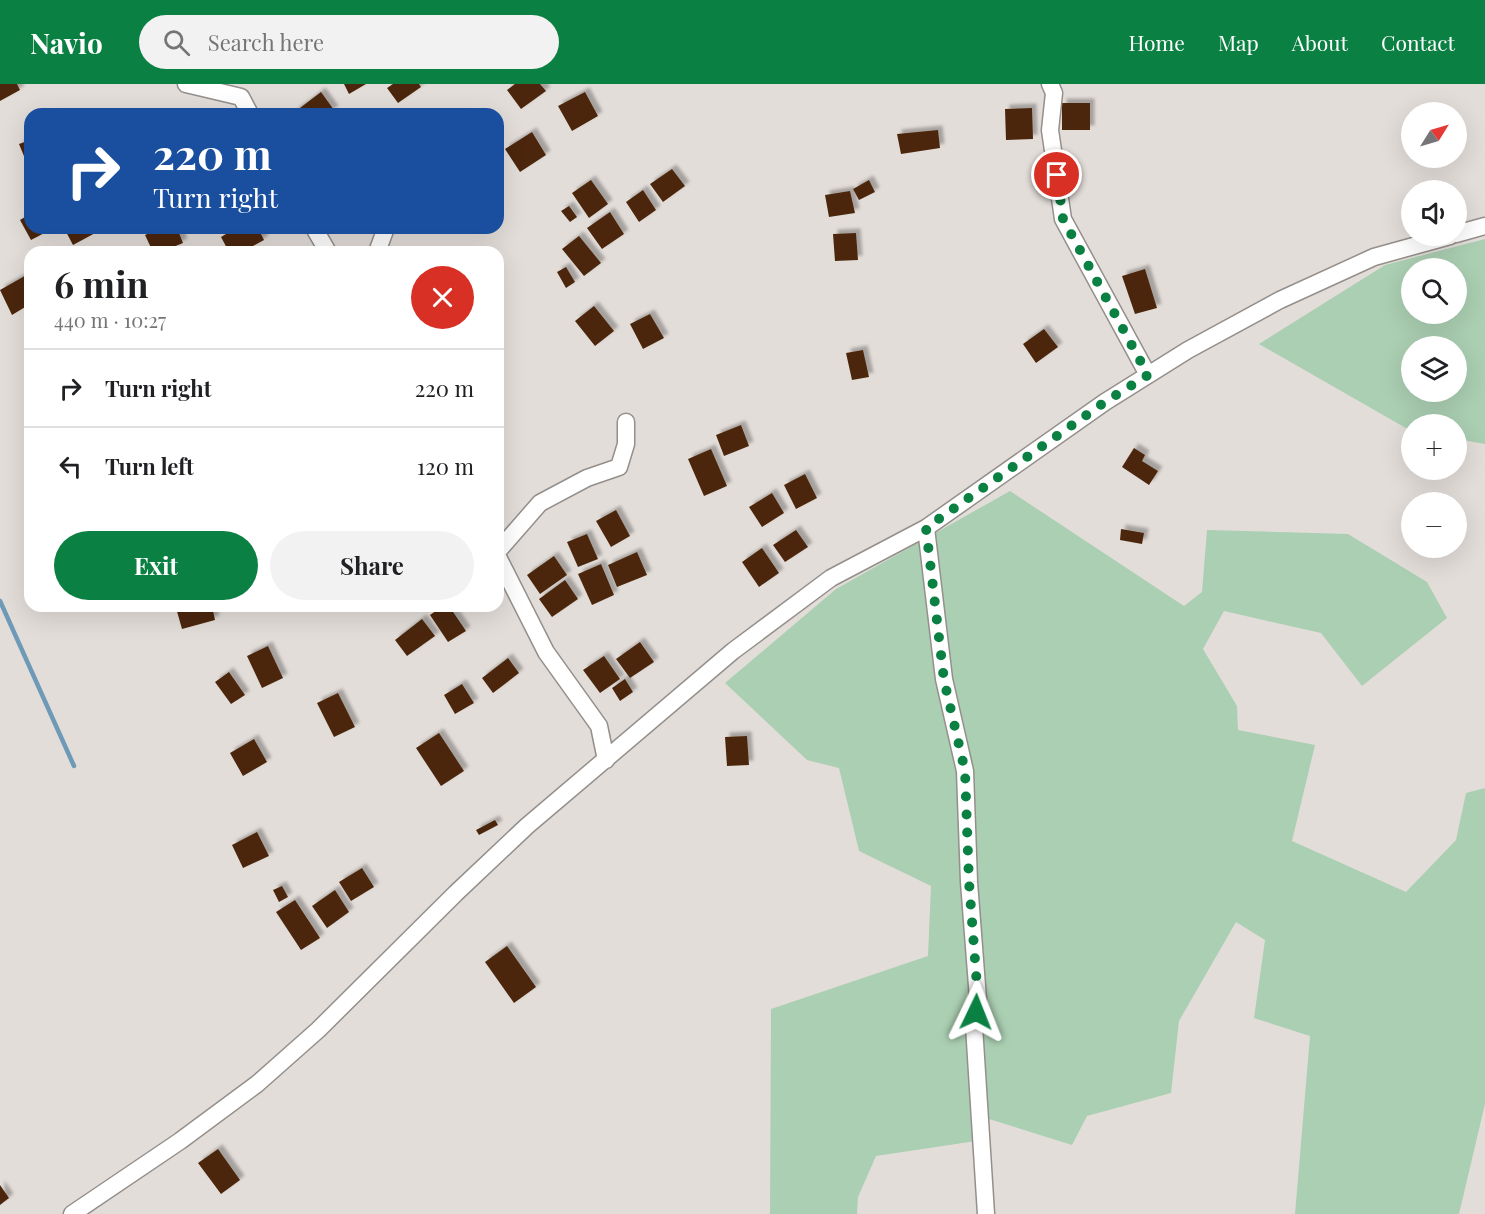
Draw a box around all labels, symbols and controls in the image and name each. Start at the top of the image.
search box [139,15,559,69]
text: Navio [30,24,103,61]
icon: search [160,26,193,59]
text: Search here [208,27,324,57]
text: Home [1129,28,1185,56]
text: Map [1218,28,1259,56]
text: About [1292,28,1348,56]
text: Contact [1381,28,1455,56]
north arrow [1401,102,1467,168]
map controls [1401,102,1467,558]
text: 220 m [153,125,272,181]
icon: right [54,132,132,210]
pin [1031,149,1082,200]
icon: arrive [1040,158,1073,191]
text: Turn right [153,179,278,215]
button: sound [1401,180,1467,246]
button: search [1401,258,1467,324]
text: 6 min [54,259,149,307]
button: close [411,266,474,329]
text: 440 m · 10:27 [54,306,166,333]
button: layers [1401,336,1467,402]
icon: right [54,372,87,405]
text: Turn right [105,373,211,403]
text: 220 m [415,373,474,403]
button: + [1401,414,1467,480]
icon: left [54,450,87,483]
text: Turn left [105,451,194,481]
text: 120 m [417,451,474,481]
button: − [1401,492,1467,558]
button: Exit [54,531,258,600]
button: Share [270,531,474,600]
position arrow [944,980,1008,1044]

